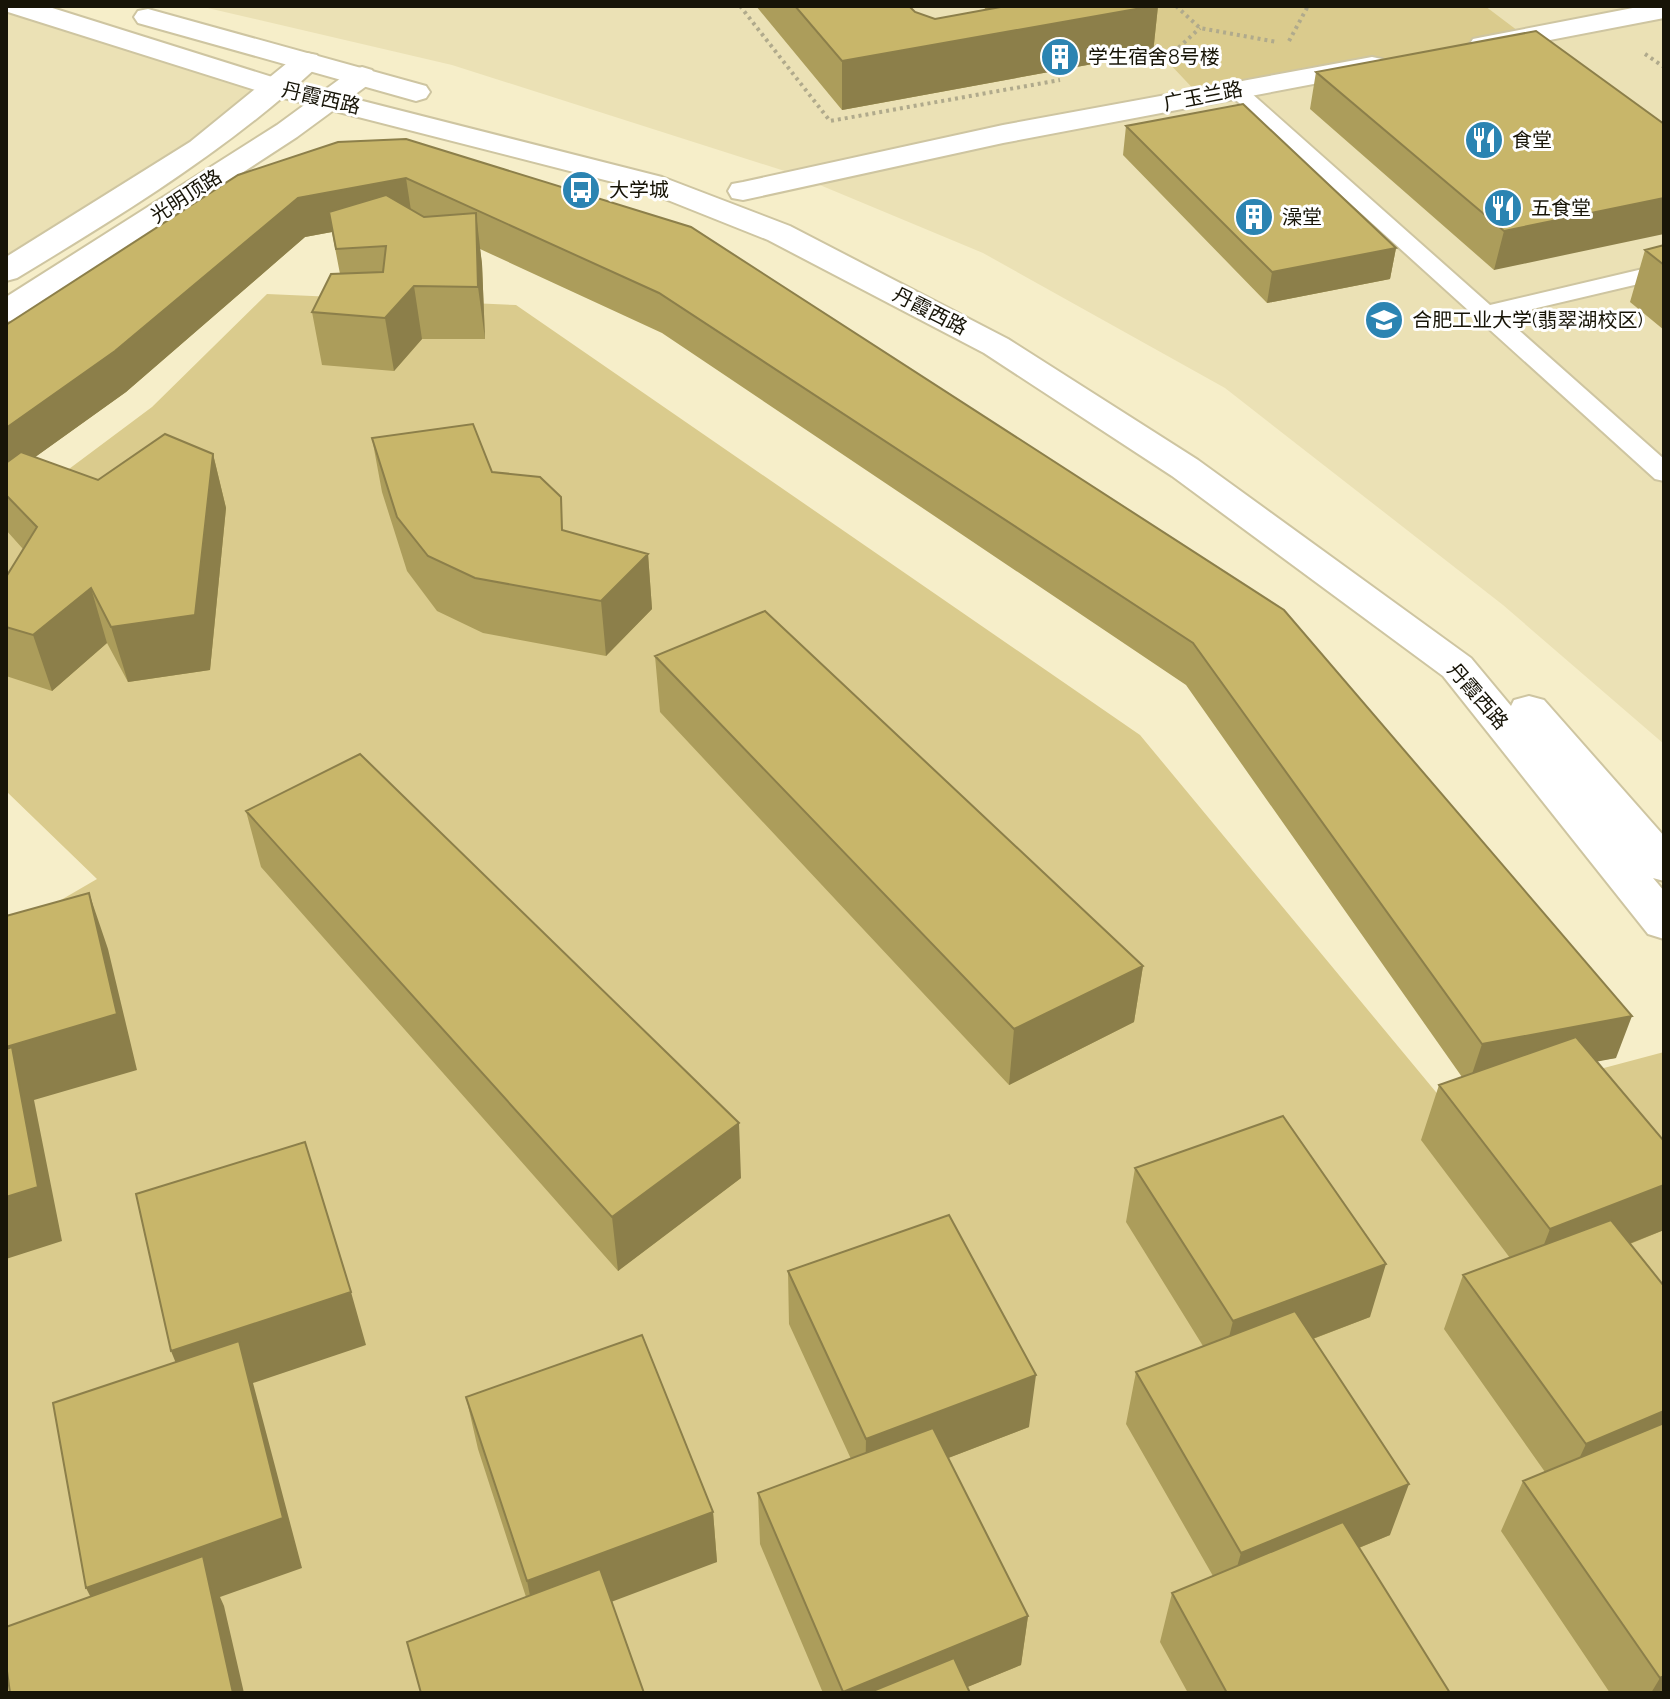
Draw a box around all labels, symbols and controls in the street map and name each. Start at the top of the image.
building icon: 学生宿舍8号楼 [1039,36,1081,78]
place label: 学生宿舍8号楼 [1088,45,1220,69]
street label: 丹霞西路 [279,77,363,119]
street label: 广玉兰路 [1161,77,1245,115]
restaurant icon: 食堂 [1463,119,1505,161]
place label: 食堂 [1512,128,1552,152]
street label: 光明顶路 [146,164,226,228]
bus stop icon: 大学城 [560,169,602,211]
place label: 大学城 [609,178,669,202]
restaurant icon: 五食堂 [1482,187,1524,229]
building icon: 澡堂 [1233,196,1275,238]
place label: 五食堂 [1531,196,1591,220]
place label: 澡堂 [1282,205,1322,229]
street label: 丹霞西路 [889,282,971,340]
school or university icon: 合肥工业大学(翡翠湖校区) [1363,299,1405,341]
place label: 合肥工业大学(翡翠湖校区) [1412,308,1643,332]
street label: 丹霞西路 [1443,658,1513,734]

